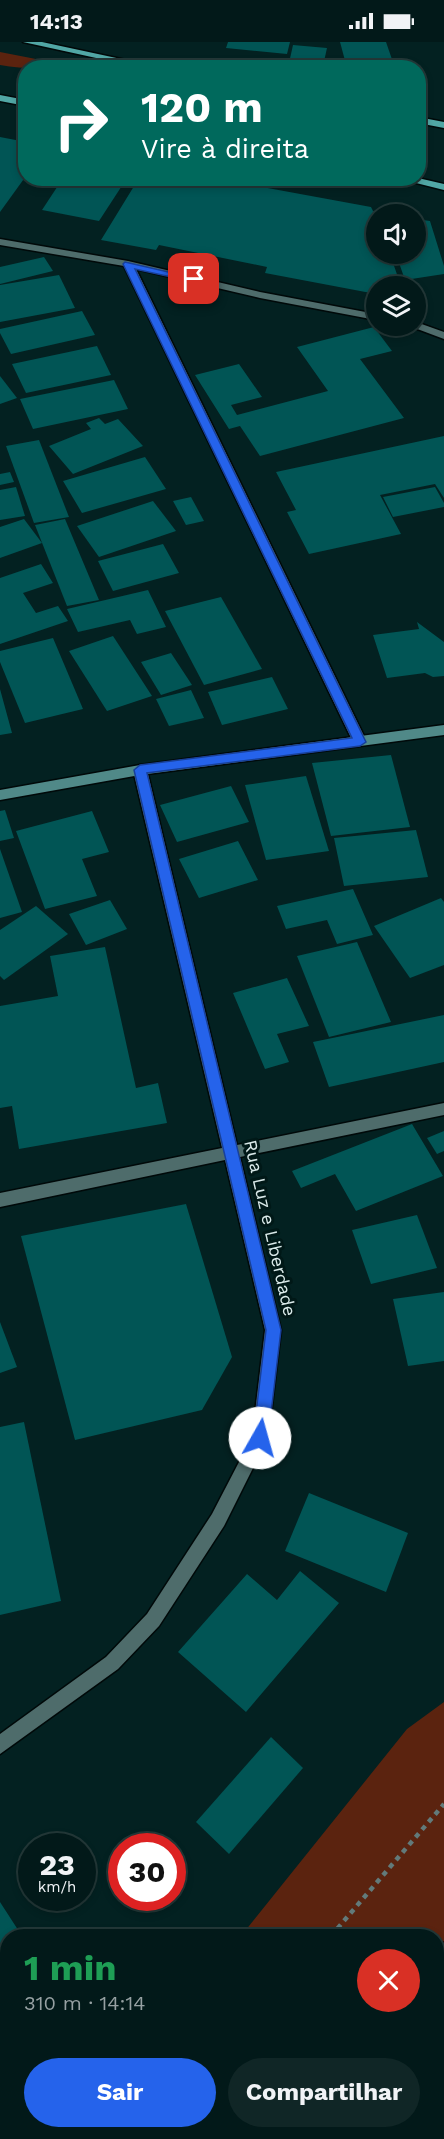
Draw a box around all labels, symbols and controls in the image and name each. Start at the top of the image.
text: 14:13 [30,9,83,34]
text: 120 m [141,83,263,132]
icon: right [42,84,120,162]
text: Vire à direita [141,133,309,165]
map controls [366,204,426,336]
button: sound [366,204,426,264]
pin [168,253,219,304]
icon: arrive [177,262,210,295]
button: layers [366,276,426,336]
street label: Rua Luz e Liberdade [240,1138,301,1318]
position arrow [228,1406,292,1470]
speed limit sign: 30 [108,1833,186,1911]
text: 23 [39,1847,75,1882]
text: km/h [38,1878,76,1896]
text: 1 min [24,1947,116,1989]
button: close [357,1949,420,2012]
text: 310 m · 14:14 [24,1991,146,2015]
button: Sair [24,2058,216,2127]
button: Compartilhar [228,2058,420,2127]

